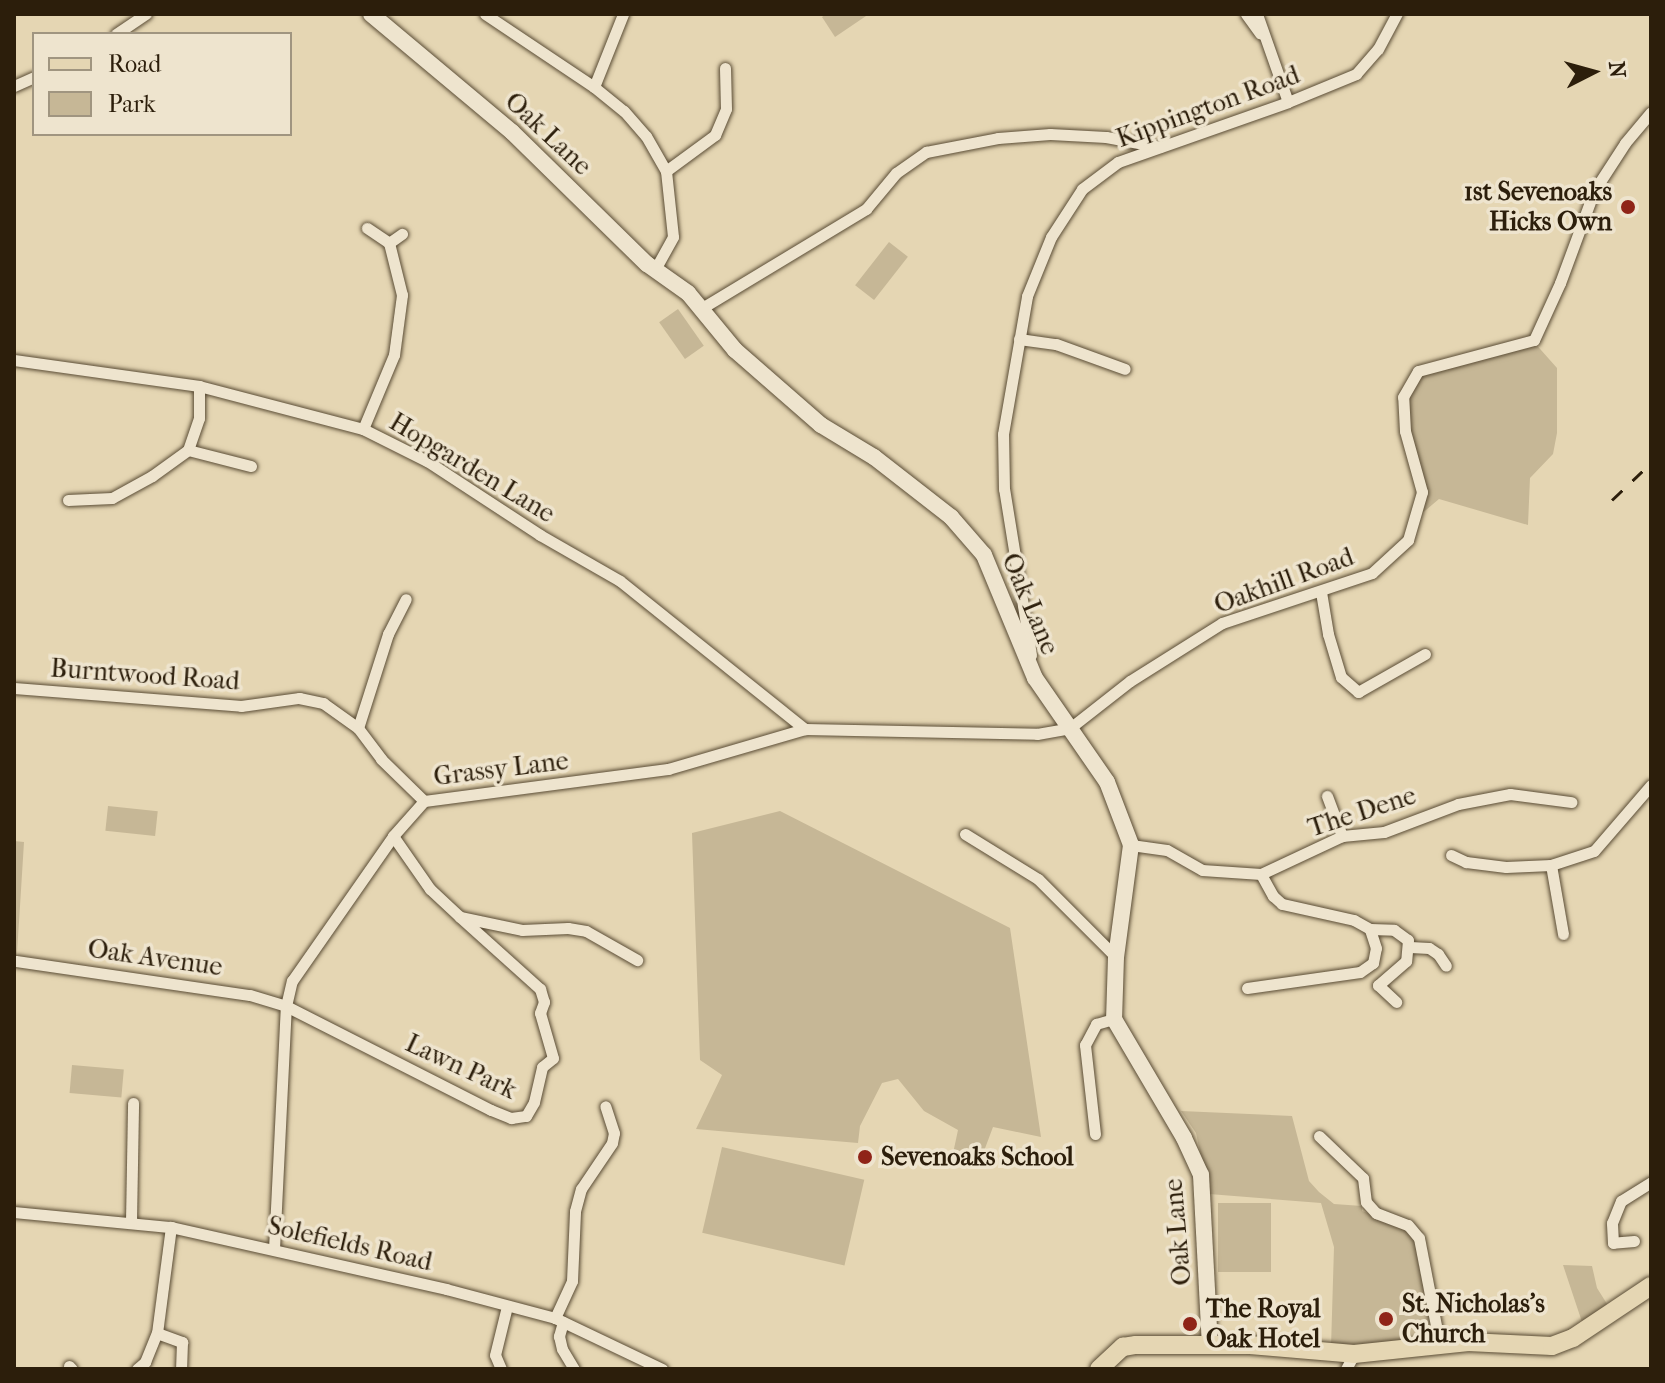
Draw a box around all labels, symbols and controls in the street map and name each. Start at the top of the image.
legend [32,32,292,136]
north arrow [1553,32,1633,112]
text: Road [108,50,161,78]
street label: Kippington Road [1112,59,1304,155]
text: N [1603,60,1631,79]
street label: Oak Lane [498,86,598,182]
text: Park [108,90,156,118]
place label: 1st Sevenoaks Hicks Own [1464,176,1612,238]
marker: 1st Sevenoaks Hicks Own [1619,198,1637,216]
street label: Hopgarden Lane [384,406,560,530]
street label: Oakhill Road [1210,541,1358,621]
street label: Oak Lane [995,549,1065,659]
street label: Burntwood Road [49,653,241,697]
street label: Grassy Lane [432,745,570,793]
street label: The Dene [1304,780,1420,844]
street label: Oak Avenue [86,933,224,983]
street label: Lawn Park [400,1028,522,1106]
place label: Sevenoaks School [881,1141,1074,1173]
marker: Sevenoaks School [856,1148,874,1166]
street label: Oak Lane [1158,1177,1198,1287]
street label: Solefields Road [265,1210,435,1278]
place label: St. Nicholas's Church [1402,1288,1545,1350]
place label: The Royal Oak Hotel [1206,1293,1321,1354]
marker: St. Nicholas's Church [1377,1310,1395,1328]
marker: The Royal Oak Hotel [1181,1315,1199,1333]

